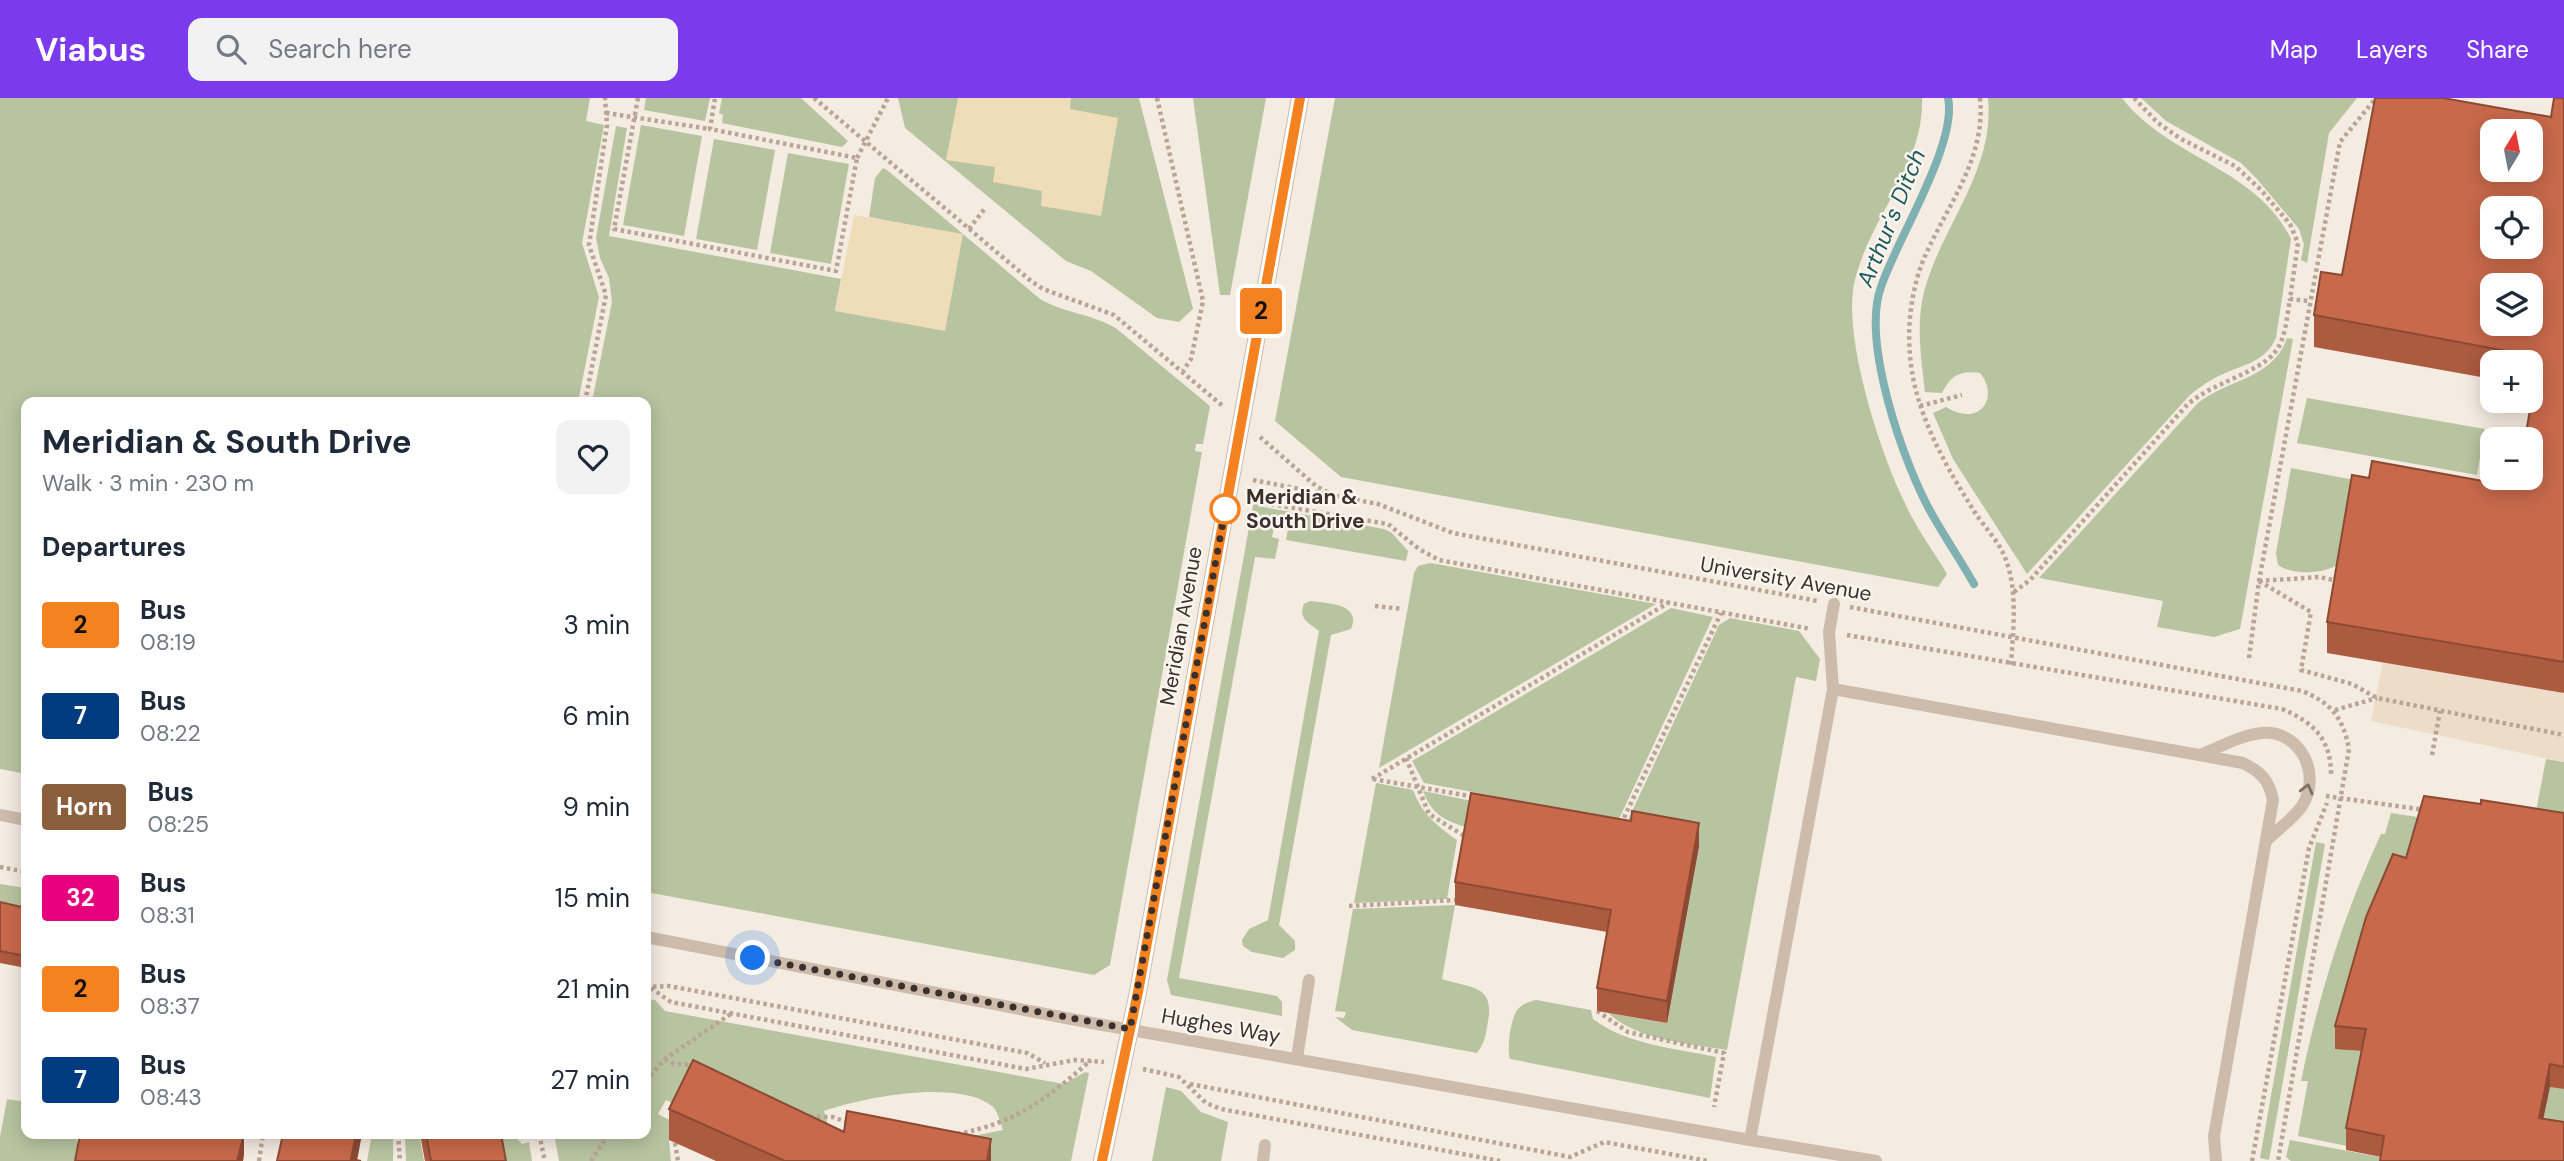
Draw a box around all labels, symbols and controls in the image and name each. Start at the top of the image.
search box [188,18,678,81]
text: Viabus [35,28,146,71]
icon: search [212,30,250,68]
text: Search here [268,32,412,66]
text: Map [2270,34,2318,65]
text: Layers [2356,34,2428,65]
text: Share [2466,34,2529,65]
north arrow [2480,119,2543,182]
map controls [2480,119,2543,490]
water label: Arthur's Ditch [1849,145,1932,292]
button: locate [2480,196,2543,259]
button: layers [2480,273,2543,336]
line badge: 2 [1238,288,1284,334]
text: 2 [1254,295,1268,326]
button: + [2480,350,2543,413]
text: Meridian & South Drive [42,420,412,463]
button: heart [556,420,630,494]
button: − [2480,427,2543,490]
text: Walk · 3 min · 230 m [42,468,254,498]
place label: Meridian & South Drive [1246,483,1365,535]
marker: Meridian & South Drive [1210,494,1240,524]
text: Departures [42,530,186,564]
street label: Meridian Avenue [1153,544,1209,708]
street label: University Avenue [1698,550,1874,608]
text: Bus [140,593,186,627]
text: 3 min [563,608,630,642]
text: 2 [74,609,87,640]
text: 08:19 [140,627,196,657]
text: Bus [140,684,186,718]
text: 6 min [562,699,630,733]
text: 7 [74,700,87,731]
text: 08:22 [140,718,201,748]
text: Bus [147,775,194,809]
one-way arrow [2299,783,2313,795]
text: 9 min [562,790,630,824]
text: Horn [56,791,112,822]
text: 08:25 [147,809,209,839]
text: Bus [140,866,186,900]
text: 15 min [555,881,630,915]
text: 32 [66,882,95,913]
text: 08:31 [140,900,195,930]
your location [735,940,770,975]
text: Bus [140,957,186,991]
text: 21 min [556,972,630,1006]
text: 2 [74,973,87,1004]
text: 08:37 [140,991,200,1021]
street label: Hughes Way [1159,1002,1283,1050]
text: Bus [140,1048,186,1082]
text: 27 min [550,1063,630,1097]
text: 7 [74,1064,87,1095]
text: 08:43 [140,1082,202,1112]

